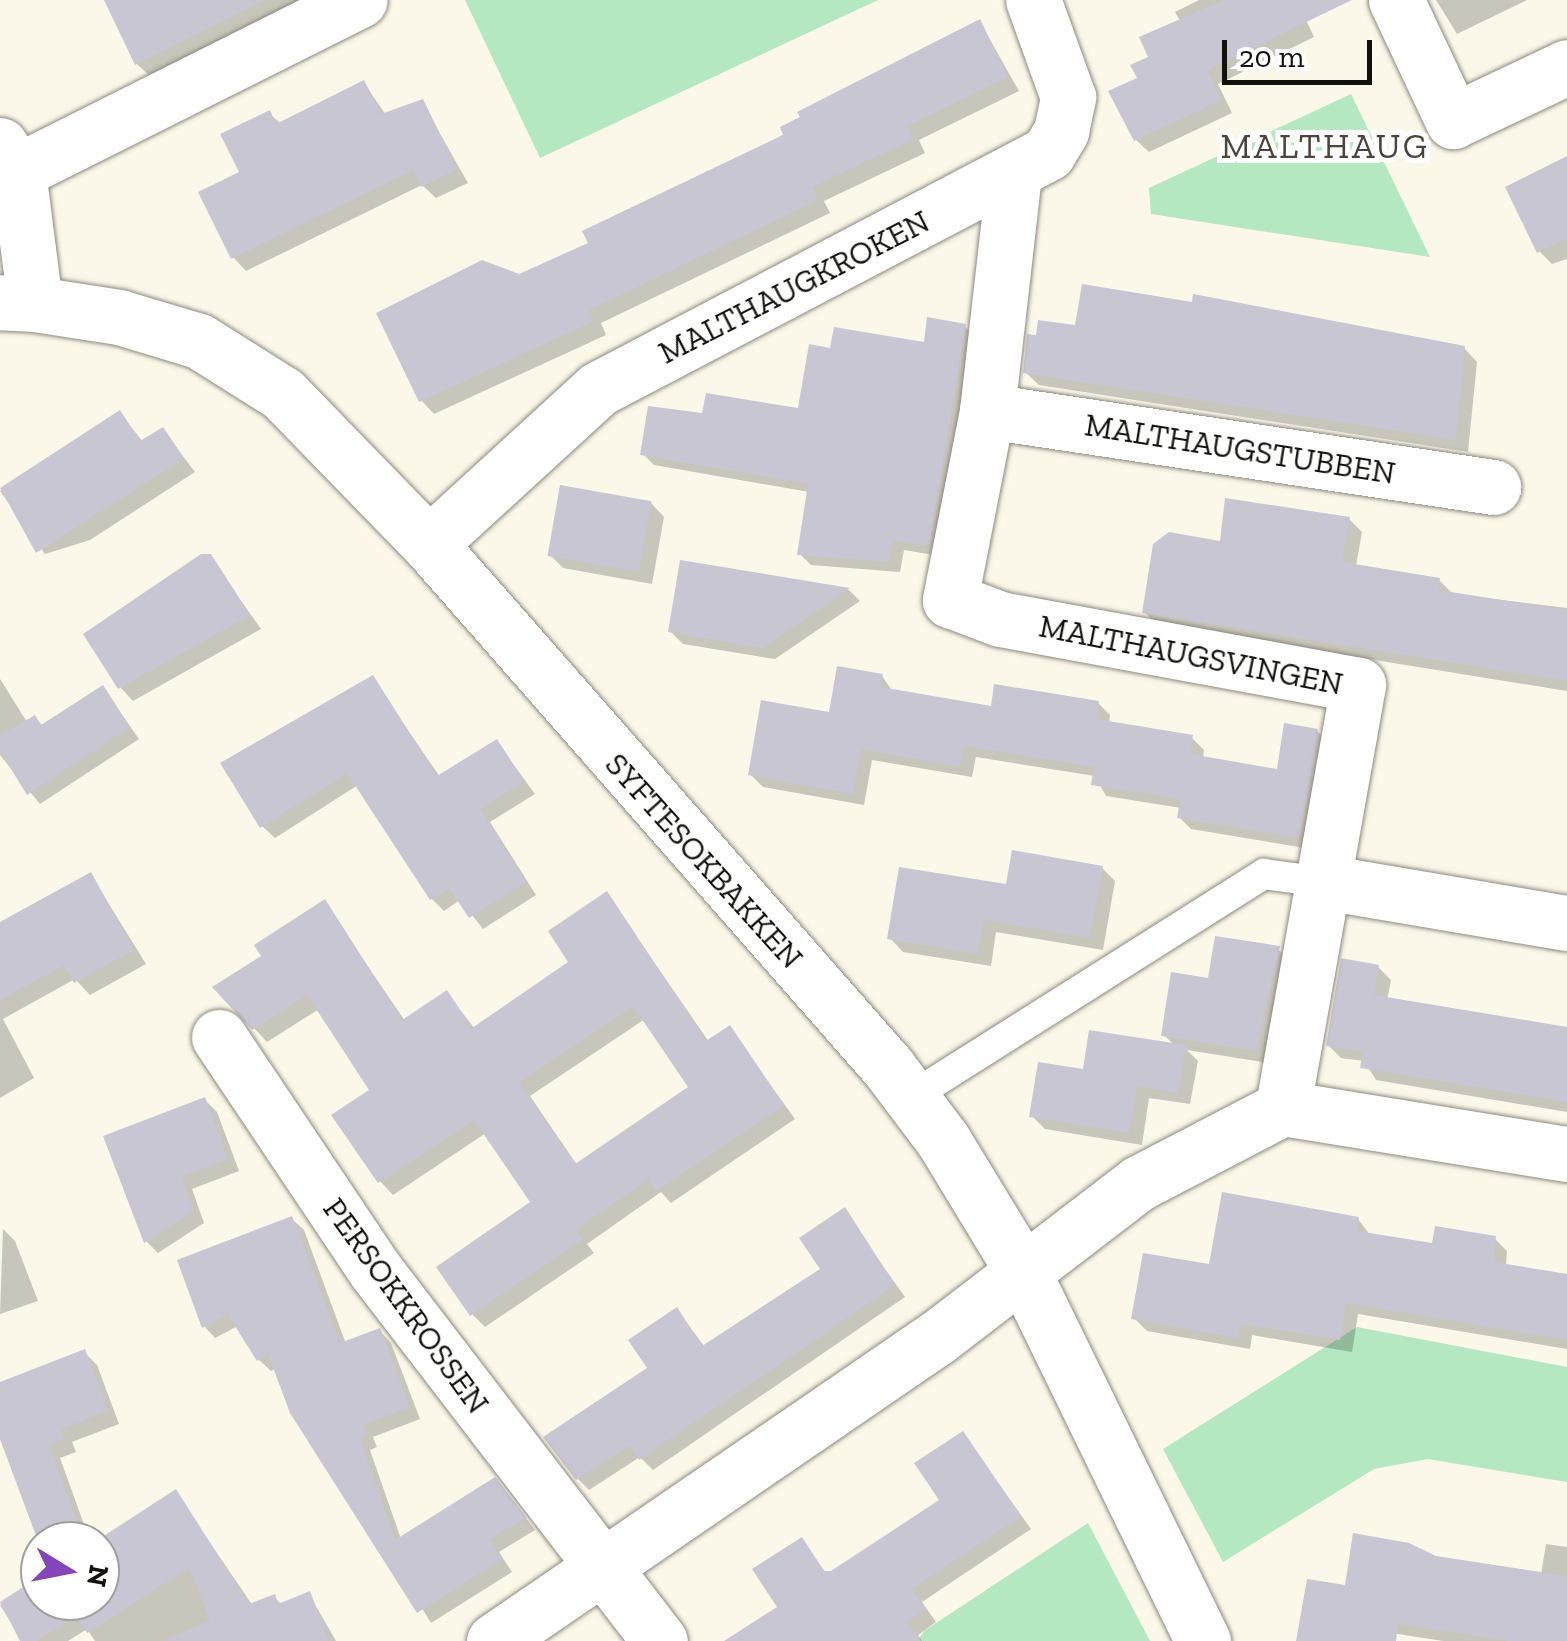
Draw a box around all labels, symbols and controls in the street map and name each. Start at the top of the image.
scale bar [1227,20,1377,82]
text: 20 m [1239,39,1304,75]
district label: MALTHAUG [1221,125,1429,167]
street label: MALTHAUGKROKEN [652,202,936,372]
street label: MALTHAUGSTUBBEN [1082,405,1398,493]
street label: MALTHAUGSVINGEN [1036,607,1346,703]
street label: SYFTESOKBAKKEN [597,745,811,977]
street label: PERSOKKROSSEN [315,1191,497,1421]
north arrow [20,1521,120,1621]
text: N [80,1563,116,1589]

